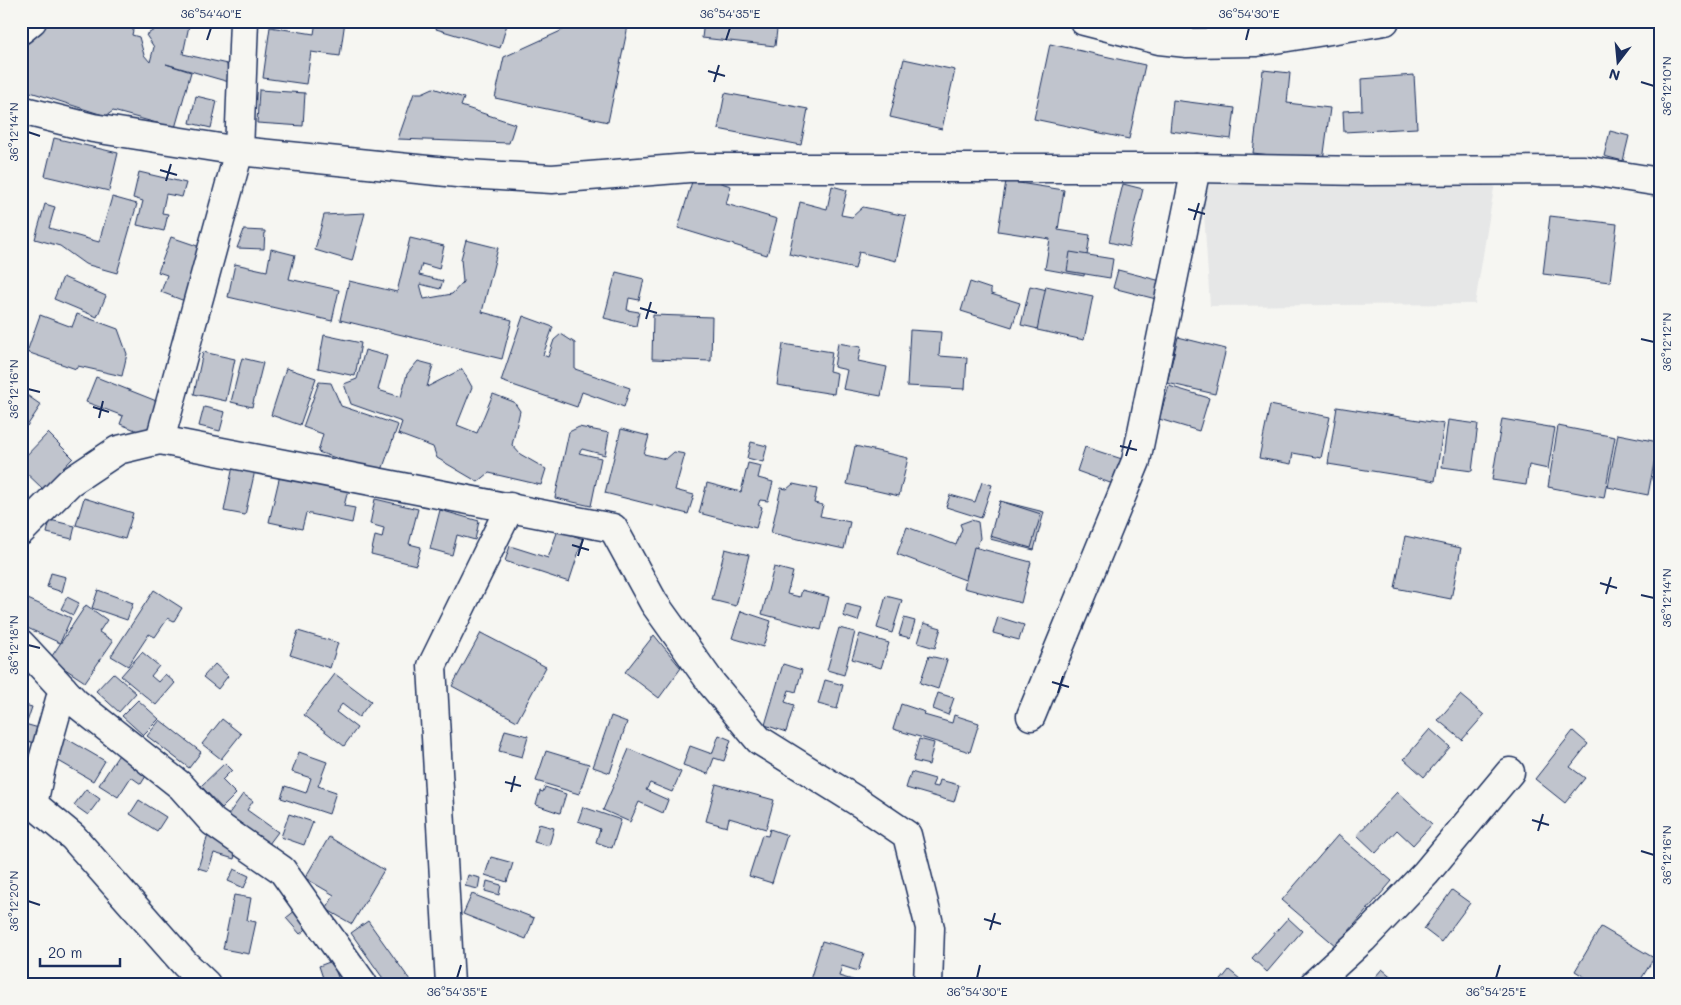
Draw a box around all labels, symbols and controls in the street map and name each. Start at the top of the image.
text: 36°54'40"E [180,5,242,21]
text: 36°54'35"E [700,5,760,21]
text: 36°54'30"E [1218,5,1280,21]
north arrow [1594,38,1644,88]
text: 36°12'10"N [1658,56,1674,116]
text: N [1607,64,1622,86]
text: 36°12'14"N [5,102,21,162]
text: 36°12'12"N [1658,313,1674,371]
text: 36°12'16"N [5,359,21,419]
text: 36°12'14"N [1658,568,1674,628]
text: 36°12'18"N [5,615,21,675]
text: 36°12'16"N [1658,825,1674,885]
text: 36°12'20"N [5,871,21,931]
scale bar [40,935,120,967]
text: 20 m [48,942,82,962]
text: 36°54'35"E [427,983,487,999]
text: 36°54'30"E [946,983,1008,999]
text: 36°54'25"E [1466,983,1526,999]

